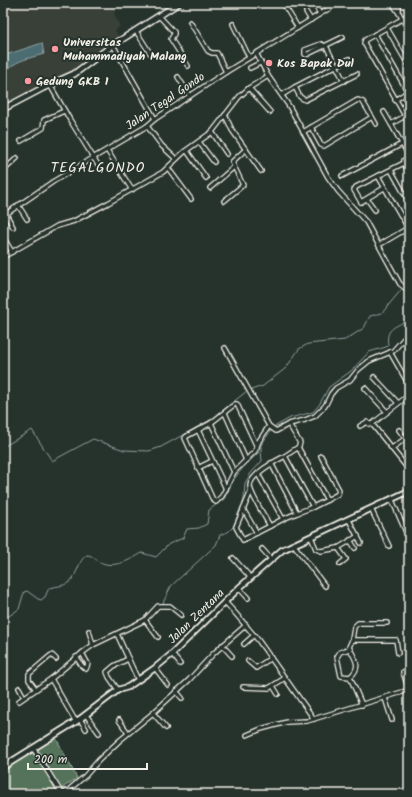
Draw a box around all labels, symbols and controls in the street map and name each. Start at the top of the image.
place label: Universitas Muhammadiyah Malang [63,33,187,66]
marker: Universitas Muhammadiyah Malang [50,44,60,54]
place label: Kos Bapak Dul [277,54,354,73]
marker: Kos Bapak Dul [264,58,274,68]
street label: Jalan Tegal Gondo [122,68,209,135]
place label: Gedung GKB 1 [36,72,109,91]
marker: Gedung GKB 1 [23,76,33,86]
district label: TEGALGONDO [51,157,145,179]
street label: Jalan Zentana [164,584,229,648]
scale bar [28,745,147,771]
text: 200 m [34,750,68,769]

